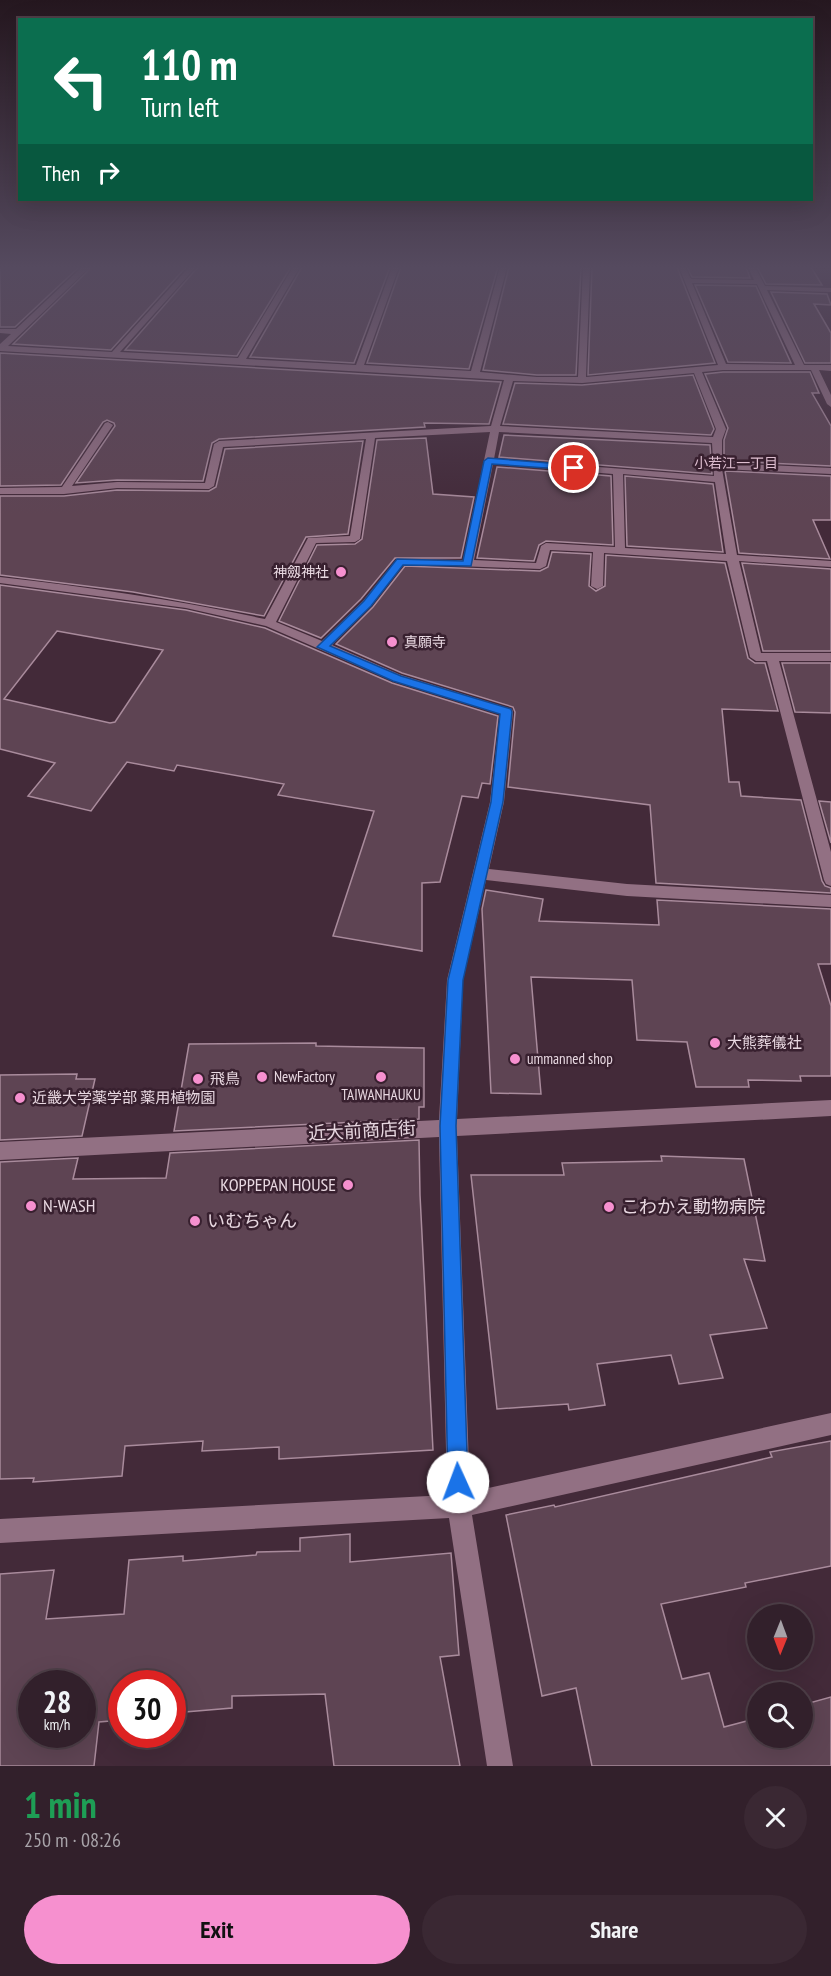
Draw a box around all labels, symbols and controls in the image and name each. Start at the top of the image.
text: 110 m [141,37,238,92]
icon: left [42,42,120,120]
text: Turn left [141,90,219,124]
icon: right [92,156,125,189]
text: Then [42,159,80,187]
pin [548,442,599,493]
icon: arrive [557,451,590,484]
district label: 小若江一丁目 [694,454,778,472]
place label: 神劔神社 [273,563,329,581]
marker: 神劔神社 [334,565,348,579]
place label: 真願寺 [404,633,446,651]
marker: 真願寺 [385,635,399,649]
place label: 大熊葬儀社 [727,1033,802,1052]
marker: 大熊葬儀社 [708,1036,722,1050]
place label: ummanned shop [527,1049,613,1068]
marker: ummanned shop [508,1052,522,1066]
place label: NewFactory [274,1067,335,1086]
place label: 飛鳥 [210,1069,240,1088]
marker: NewFactory [255,1070,269,1084]
marker: TAIWANHAUKU [374,1070,388,1084]
marker: 飛鳥 [191,1072,205,1086]
place label: TAIWANHAUKU [341,1085,421,1104]
place label: 近畿大学薬学部 薬用植物園 [32,1088,215,1107]
marker: 近畿大学薬学部 薬用植物園 [13,1091,27,1105]
street label: 近大前商店街 [307,1116,417,1145]
place label: KOPPEPAN HOUSE [220,1173,336,1196]
marker: KOPPEPAN HOUSE [341,1178,355,1192]
place label: N-WASH [43,1194,95,1217]
place label: こわかえ動物病院 [621,1195,765,1218]
marker: N-WASH [24,1199,38,1213]
marker: こわかえ動物病院 [602,1200,616,1214]
place label: いむちゃん [207,1209,297,1232]
marker: いむちゃん [188,1214,202,1228]
position arrow [426,1450,490,1514]
north arrow [747,1604,813,1670]
map controls [747,1604,813,1748]
speed limit sign: 30 [108,1670,186,1748]
text: 28 [43,1682,71,1721]
button: search [747,1682,813,1748]
text: km/h [44,1715,70,1734]
text: 1 min [24,1781,97,1828]
button: close [744,1786,807,1849]
text: 250 m · 08:26 [24,1827,121,1853]
button: Exit [24,1895,410,1964]
button: Share [422,1895,807,1964]

